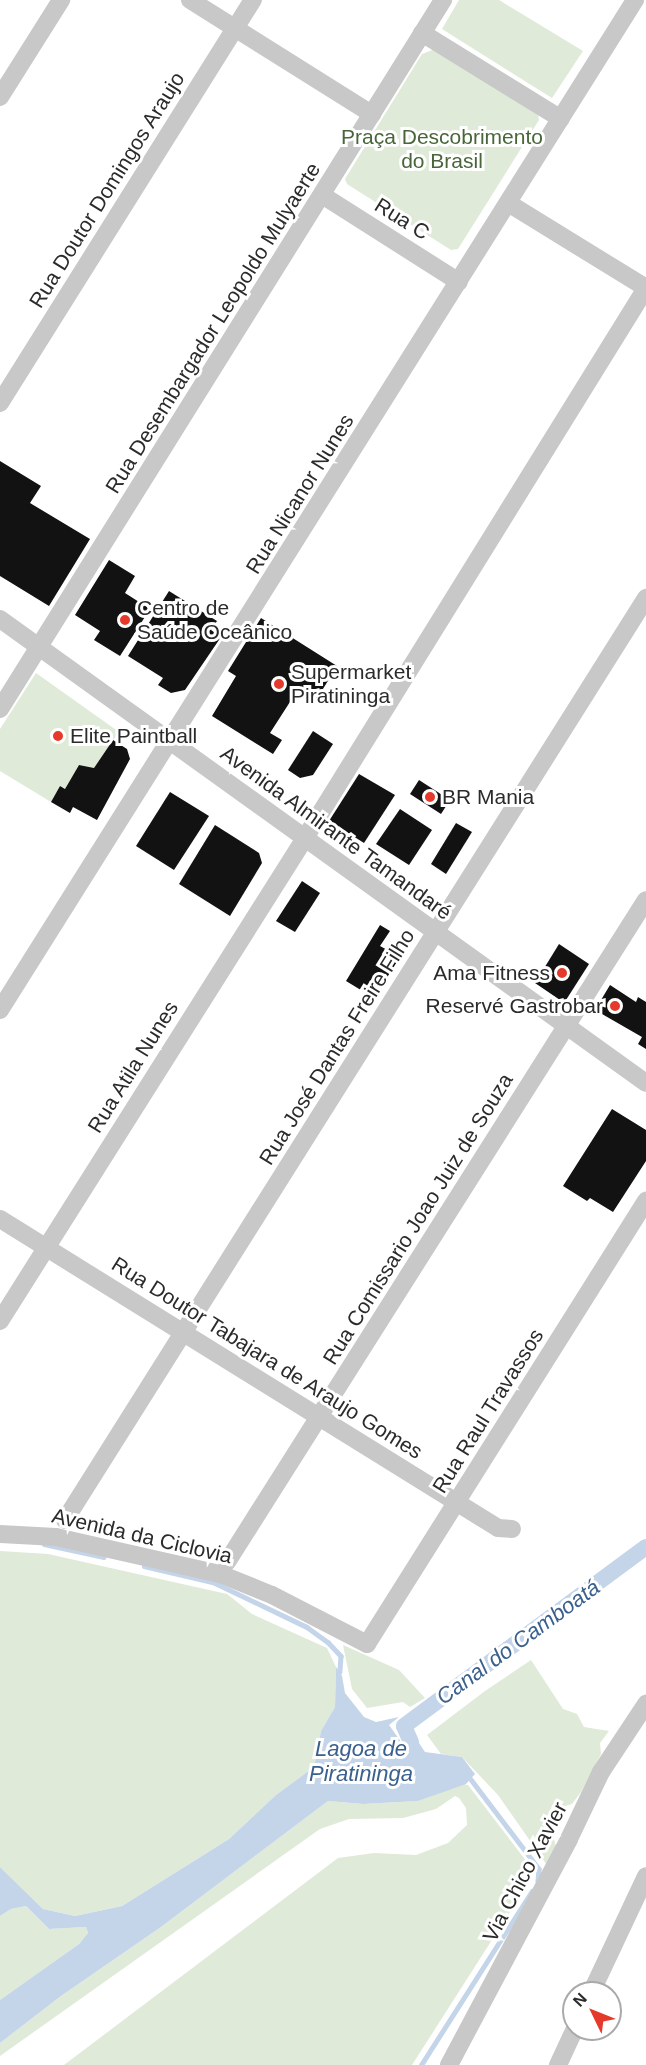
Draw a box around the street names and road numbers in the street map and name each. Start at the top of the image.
street label: Rua Doutor Domingos Araujo [24,67,190,313]
street label: Rua Desembargador Leopoldo Mulyaerte [100,158,326,498]
street label: Rua C [370,193,434,245]
street label: Rua Nicanor Nunes [241,410,359,578]
street label: Avenida Almirante Tamandaré [215,740,457,926]
street label: Rua José Dantas Freire Filho [254,925,420,1169]
street label: Rua Atila Nunes [82,996,184,1138]
street label: Rua Comissario Joao Juiz de Souza [318,1069,518,1369]
street label: Rua Doutor Tabajara de Araujo Gomes [106,1251,428,1465]
street label: Rua Raul Travassos [427,1324,549,1498]
street label: Avenida da Ciclovia [49,1503,235,1569]
street label: Via Chico Xavier [478,1798,572,1946]

